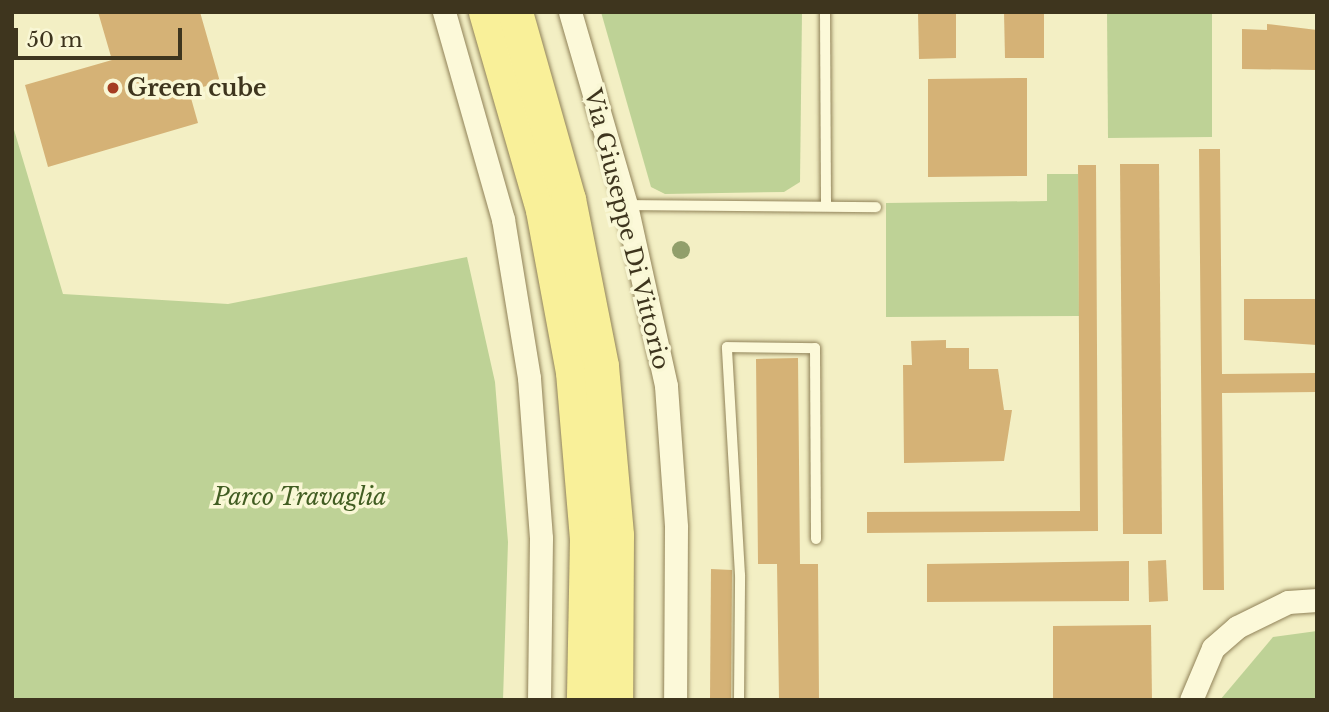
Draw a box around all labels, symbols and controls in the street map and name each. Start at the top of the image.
scale bar [18,14,186,58]
text: 50 m [27,27,82,53]
place label: Green cube [127,74,266,102]
marker: Green cube [105,80,121,96]
street label: Via Giuseppe Di Vittorio [579,85,675,373]
park label: Parco Travaglia [213,483,387,511]

